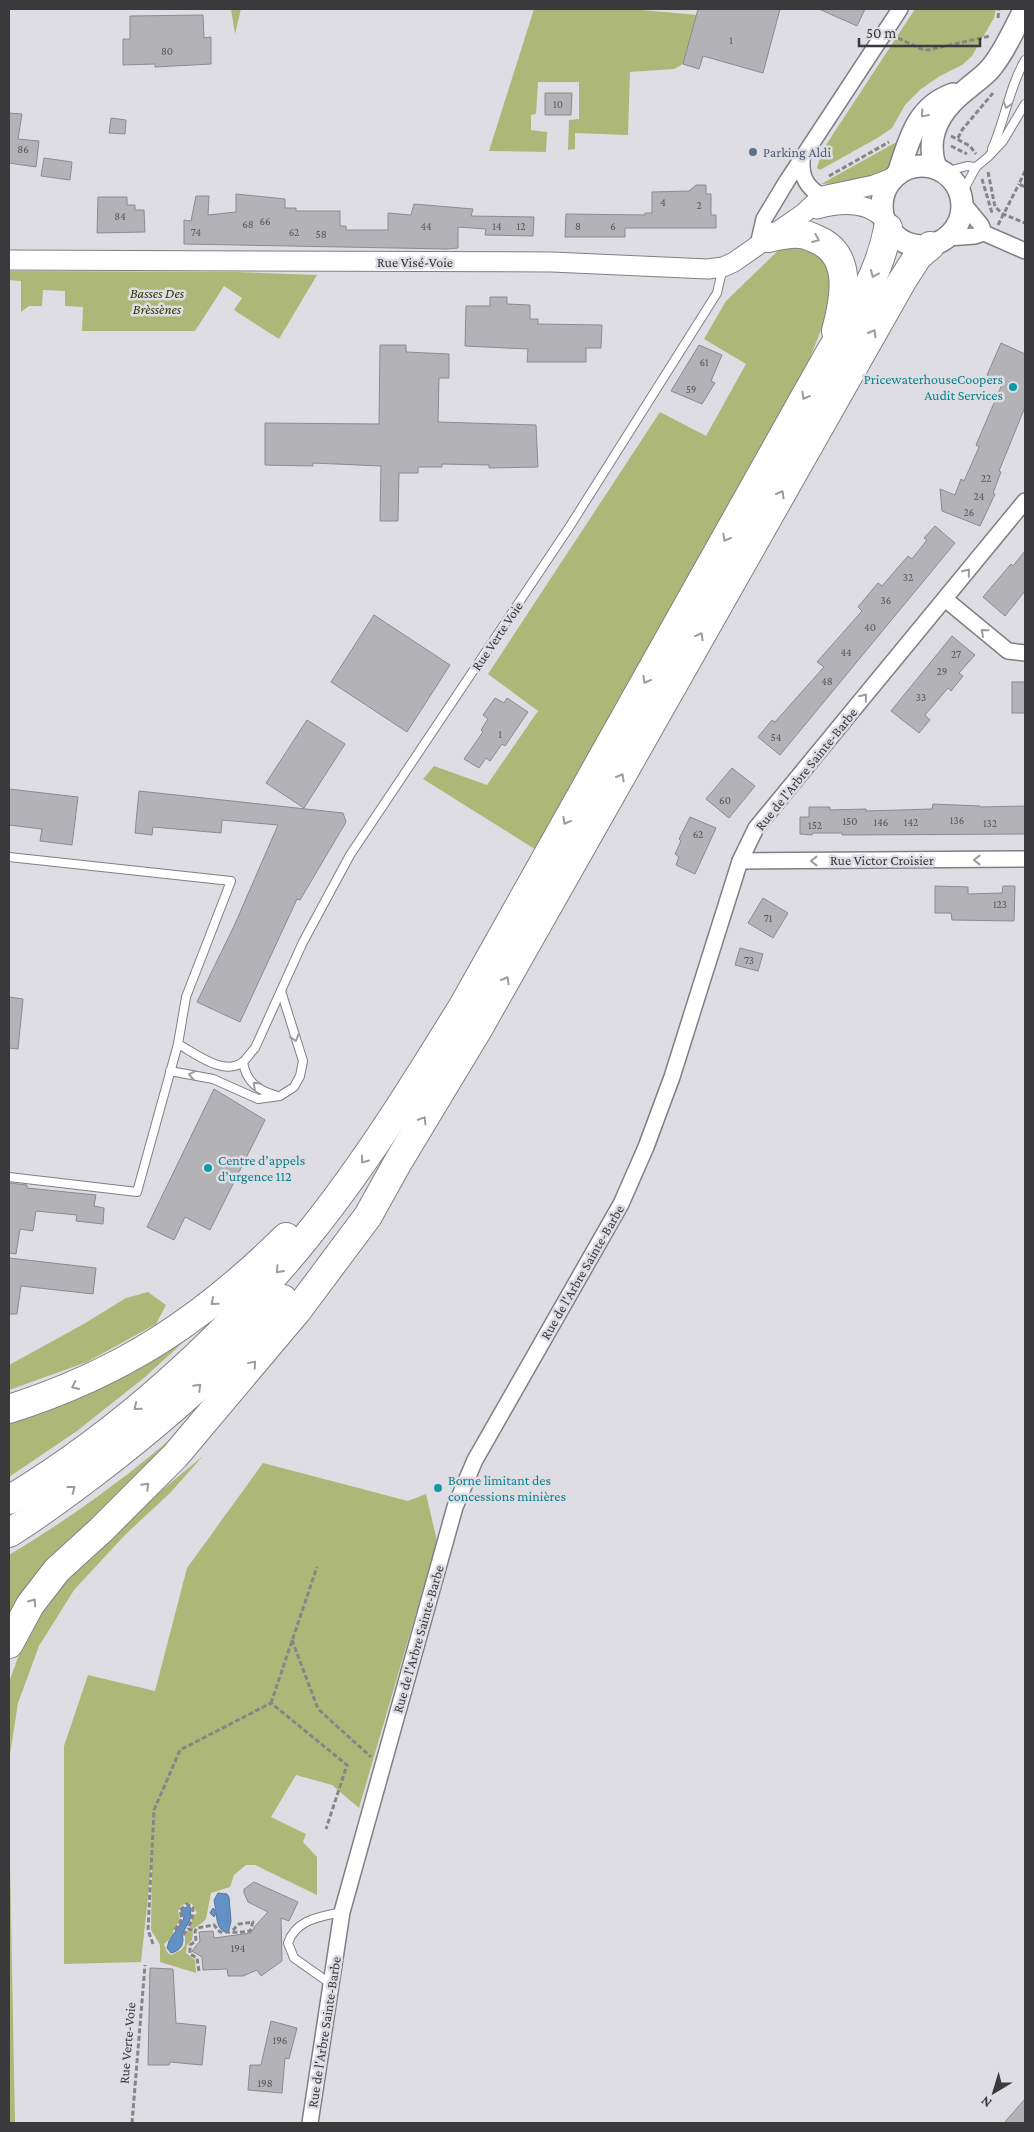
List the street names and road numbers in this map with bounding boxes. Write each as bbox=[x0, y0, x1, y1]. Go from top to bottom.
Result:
street label: Rue Visé-Voie bbox=[377, 254, 453, 270]
street label: Rue Verte Voie bbox=[468, 598, 526, 674]
street label: Rue de l'Arbre Sainte-Barbe bbox=[752, 705, 860, 833]
street label: Rue Victor Croisier bbox=[830, 852, 934, 868]
street label: Rue de l'Arbre Sainte-Barbe bbox=[537, 1202, 627, 1342]
street label: Rue de l'Arbre Sainte-Barbe bbox=[389, 1563, 447, 1715]
street label: Rue de l'Arbre Sainte-Barbe bbox=[304, 1955, 344, 2109]
street label: Rue Verte-Voie bbox=[115, 2001, 139, 2085]

